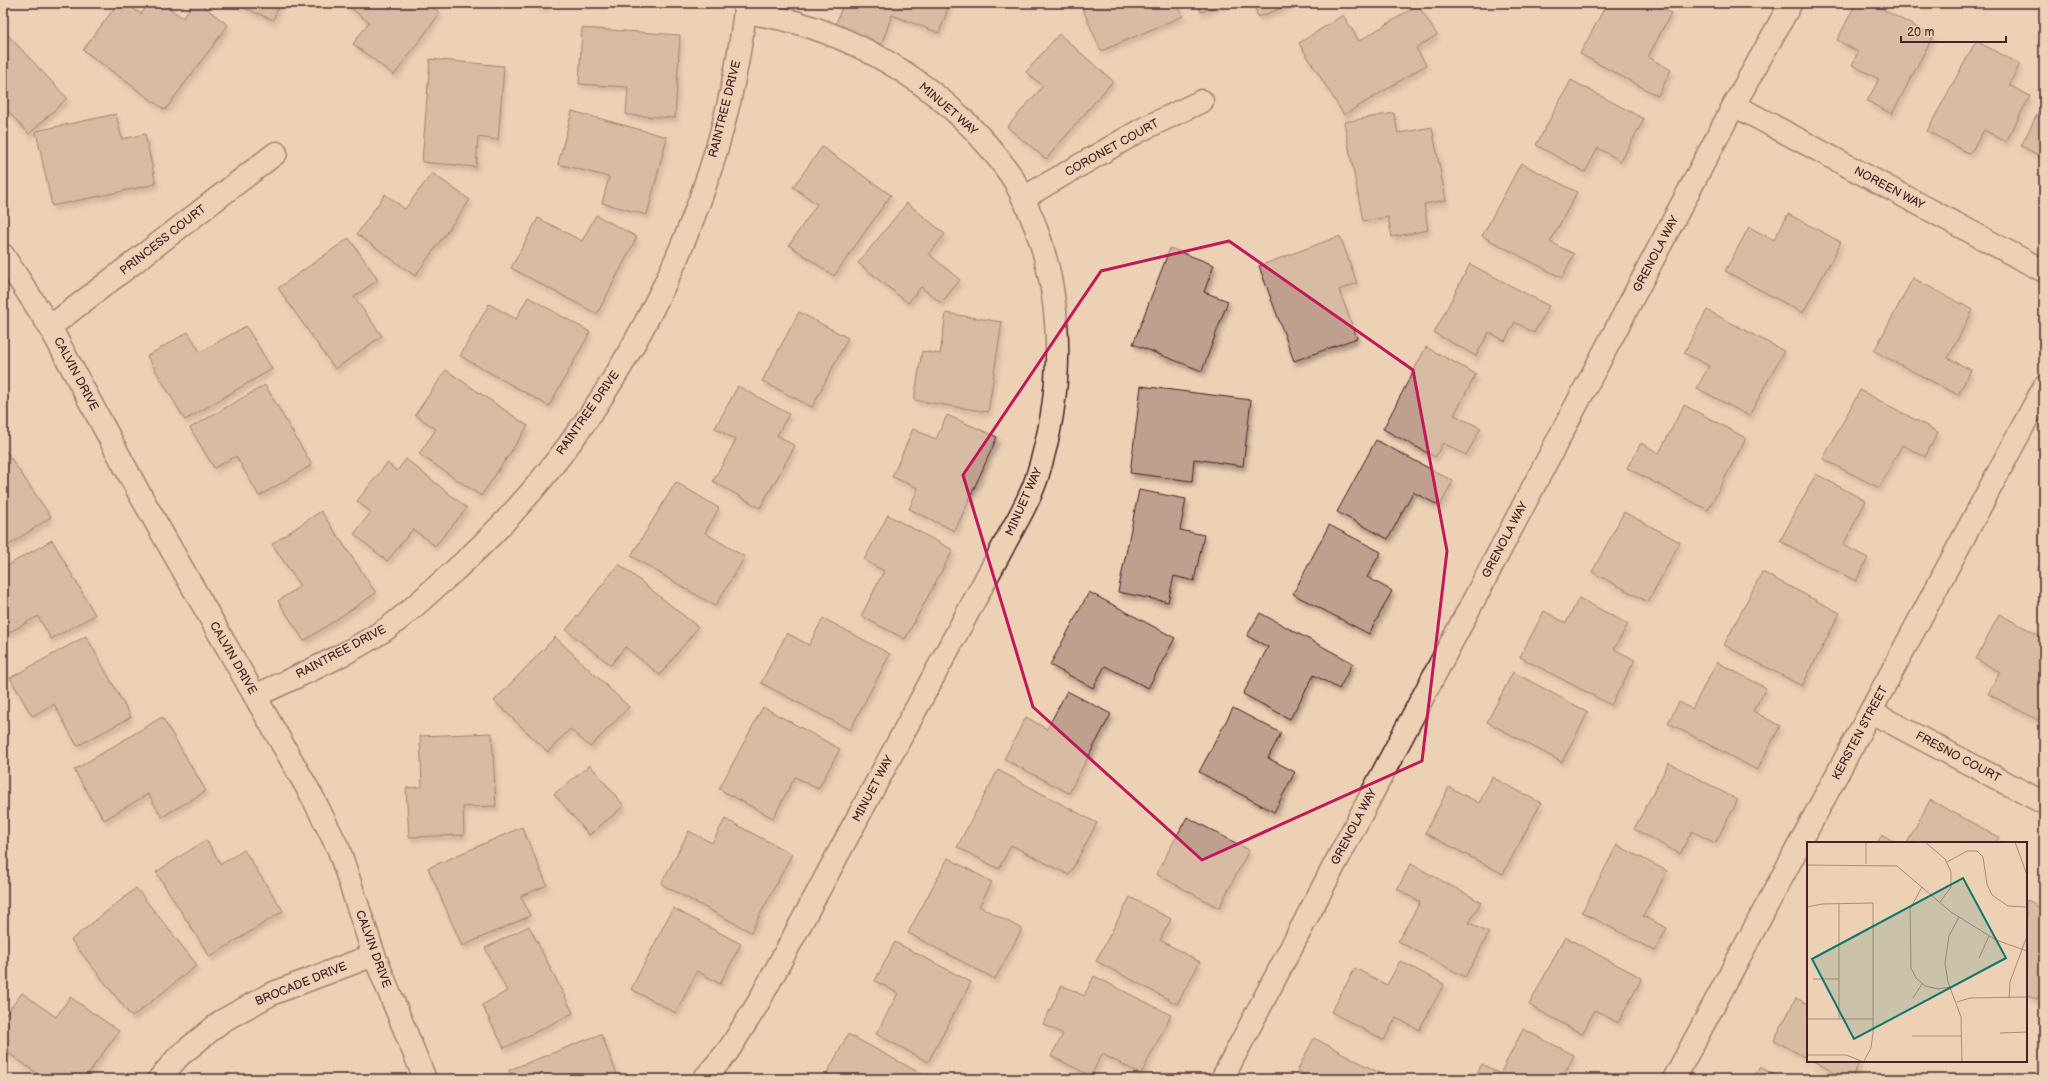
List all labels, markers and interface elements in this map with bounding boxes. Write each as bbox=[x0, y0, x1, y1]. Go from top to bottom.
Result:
scale bar bbox=[1901, 18, 2006, 44]
text: 20 m bbox=[1907, 25, 1934, 40]
street label: RAINTREE DRIVE bbox=[706, 59, 744, 159]
street label: MINUET WAY bbox=[916, 79, 981, 139]
street label: CORONET COURT bbox=[1062, 116, 1162, 180]
street label: NOREEN WAY bbox=[1851, 163, 1928, 213]
street label: PRINCESS COURT bbox=[117, 201, 210, 278]
street label: GRENOLA WAY bbox=[1630, 213, 1683, 295]
street label: CALVIN DRIVE bbox=[50, 335, 102, 414]
street label: RAINTREE DRIVE bbox=[553, 368, 623, 458]
street label: MINUET WAY bbox=[1002, 465, 1046, 538]
street label: GRENOLA WAY bbox=[1479, 499, 1532, 581]
street label: CALVIN DRIVE bbox=[206, 619, 260, 697]
street label: RAINTREE DRIVE bbox=[293, 622, 389, 682]
street label: KERSTEN STREET bbox=[1829, 683, 1891, 783]
street label: FRESNO COURT bbox=[1913, 728, 2004, 786]
street label: MINUET WAY bbox=[849, 752, 897, 825]
street label: GRENOLA WAY bbox=[1328, 786, 1381, 868]
inset map bbox=[1807, 842, 2027, 1062]
street label: CALVIN DRIVE bbox=[352, 908, 394, 990]
street label: BROCADE DRIVE bbox=[253, 959, 349, 1009]

